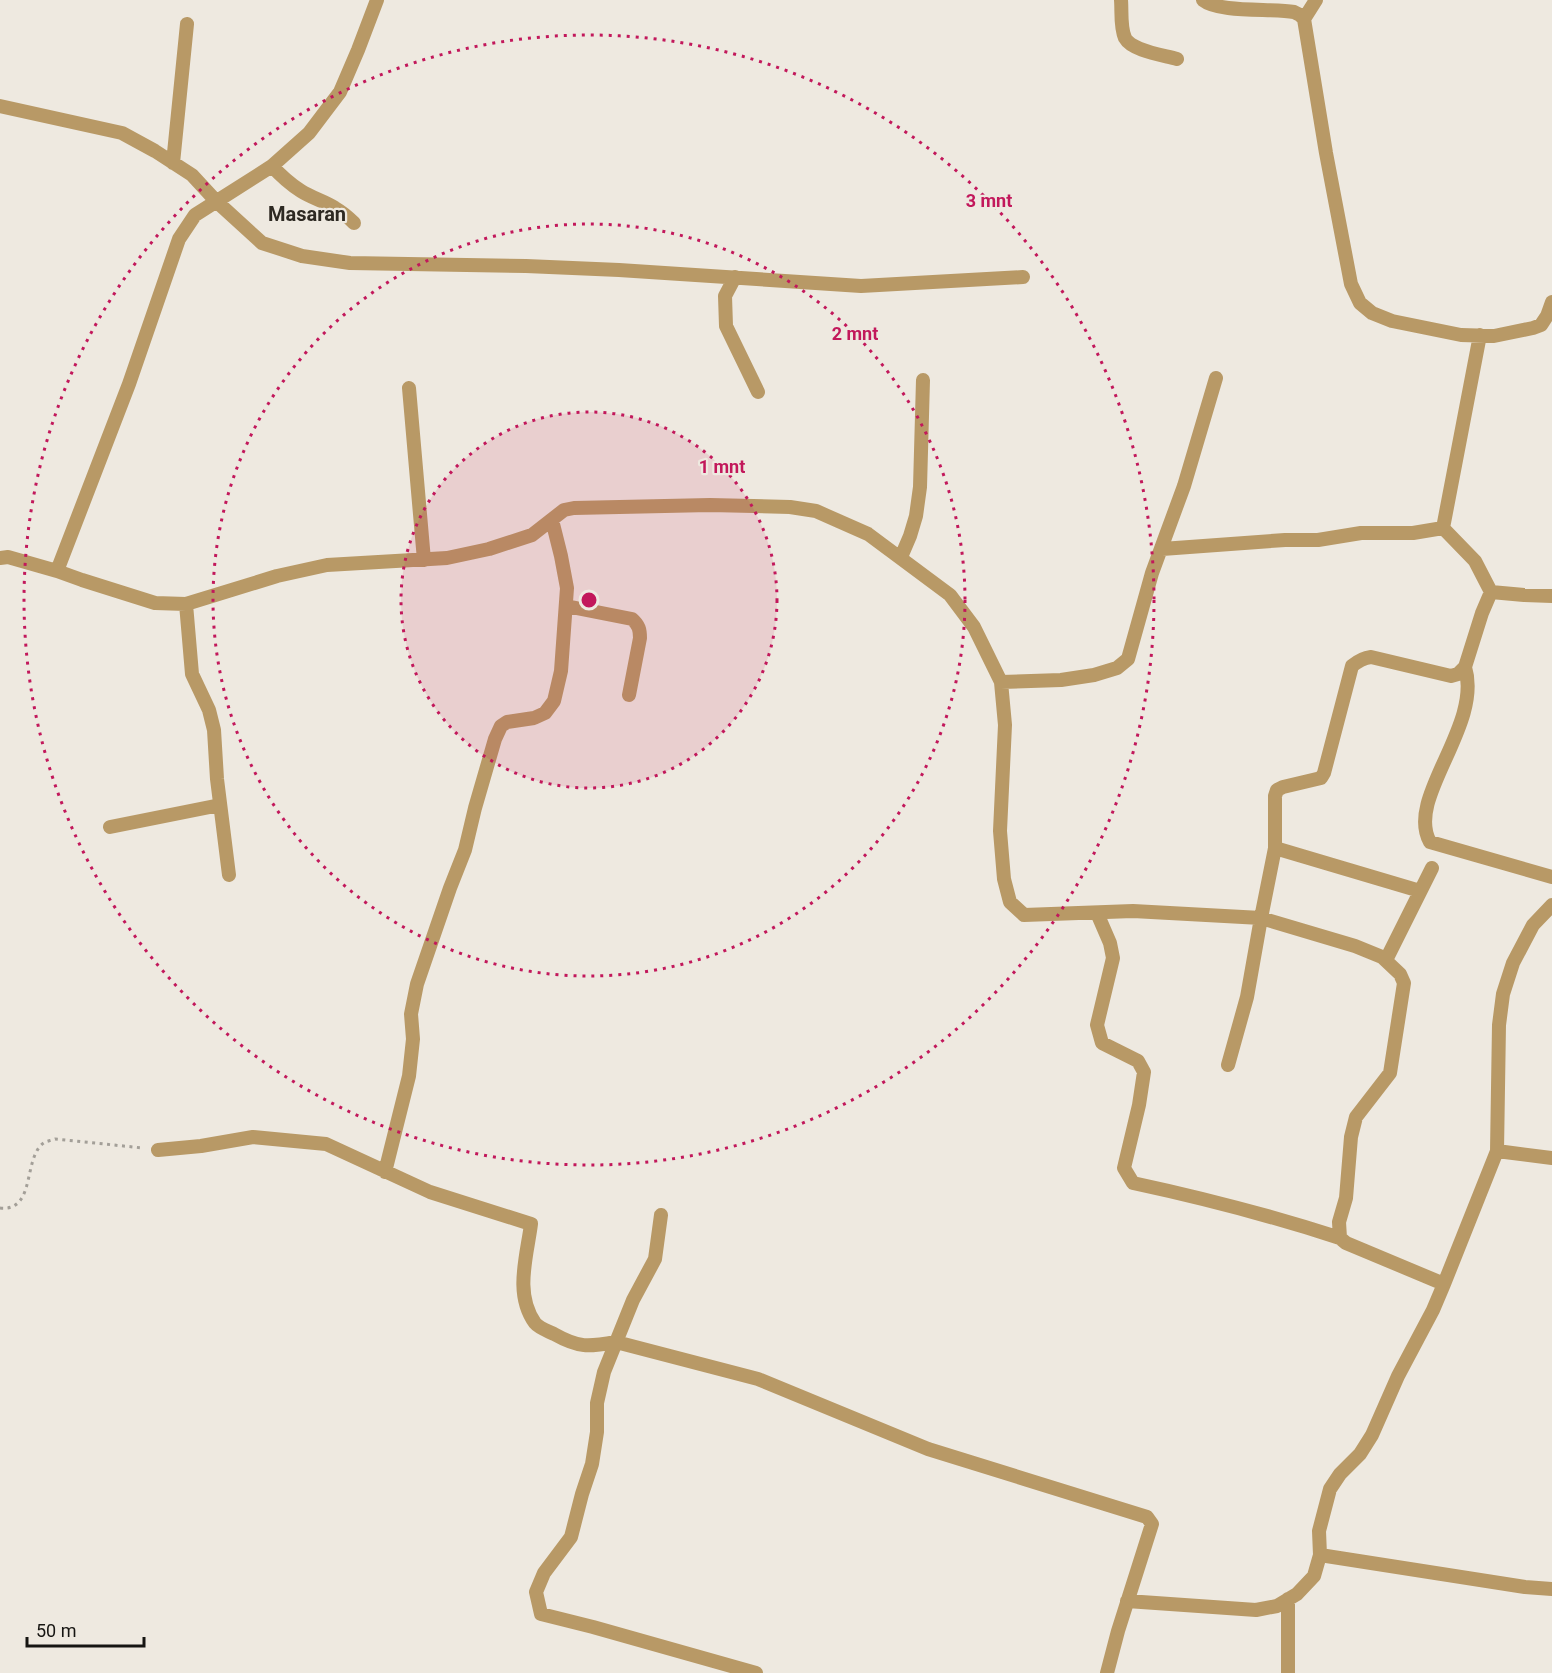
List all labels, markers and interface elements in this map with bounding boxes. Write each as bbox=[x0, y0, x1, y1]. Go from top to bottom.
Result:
text: 3 mnt bbox=[966, 190, 1012, 211]
district label: Masaran bbox=[268, 202, 346, 226]
text: 2 mnt bbox=[832, 323, 878, 344]
text: 1 mnt bbox=[699, 456, 745, 477]
centre of rings bbox=[579, 590, 599, 610]
scale bar bbox=[27, 1610, 144, 1648]
text: 50 m bbox=[36, 1620, 76, 1641]

